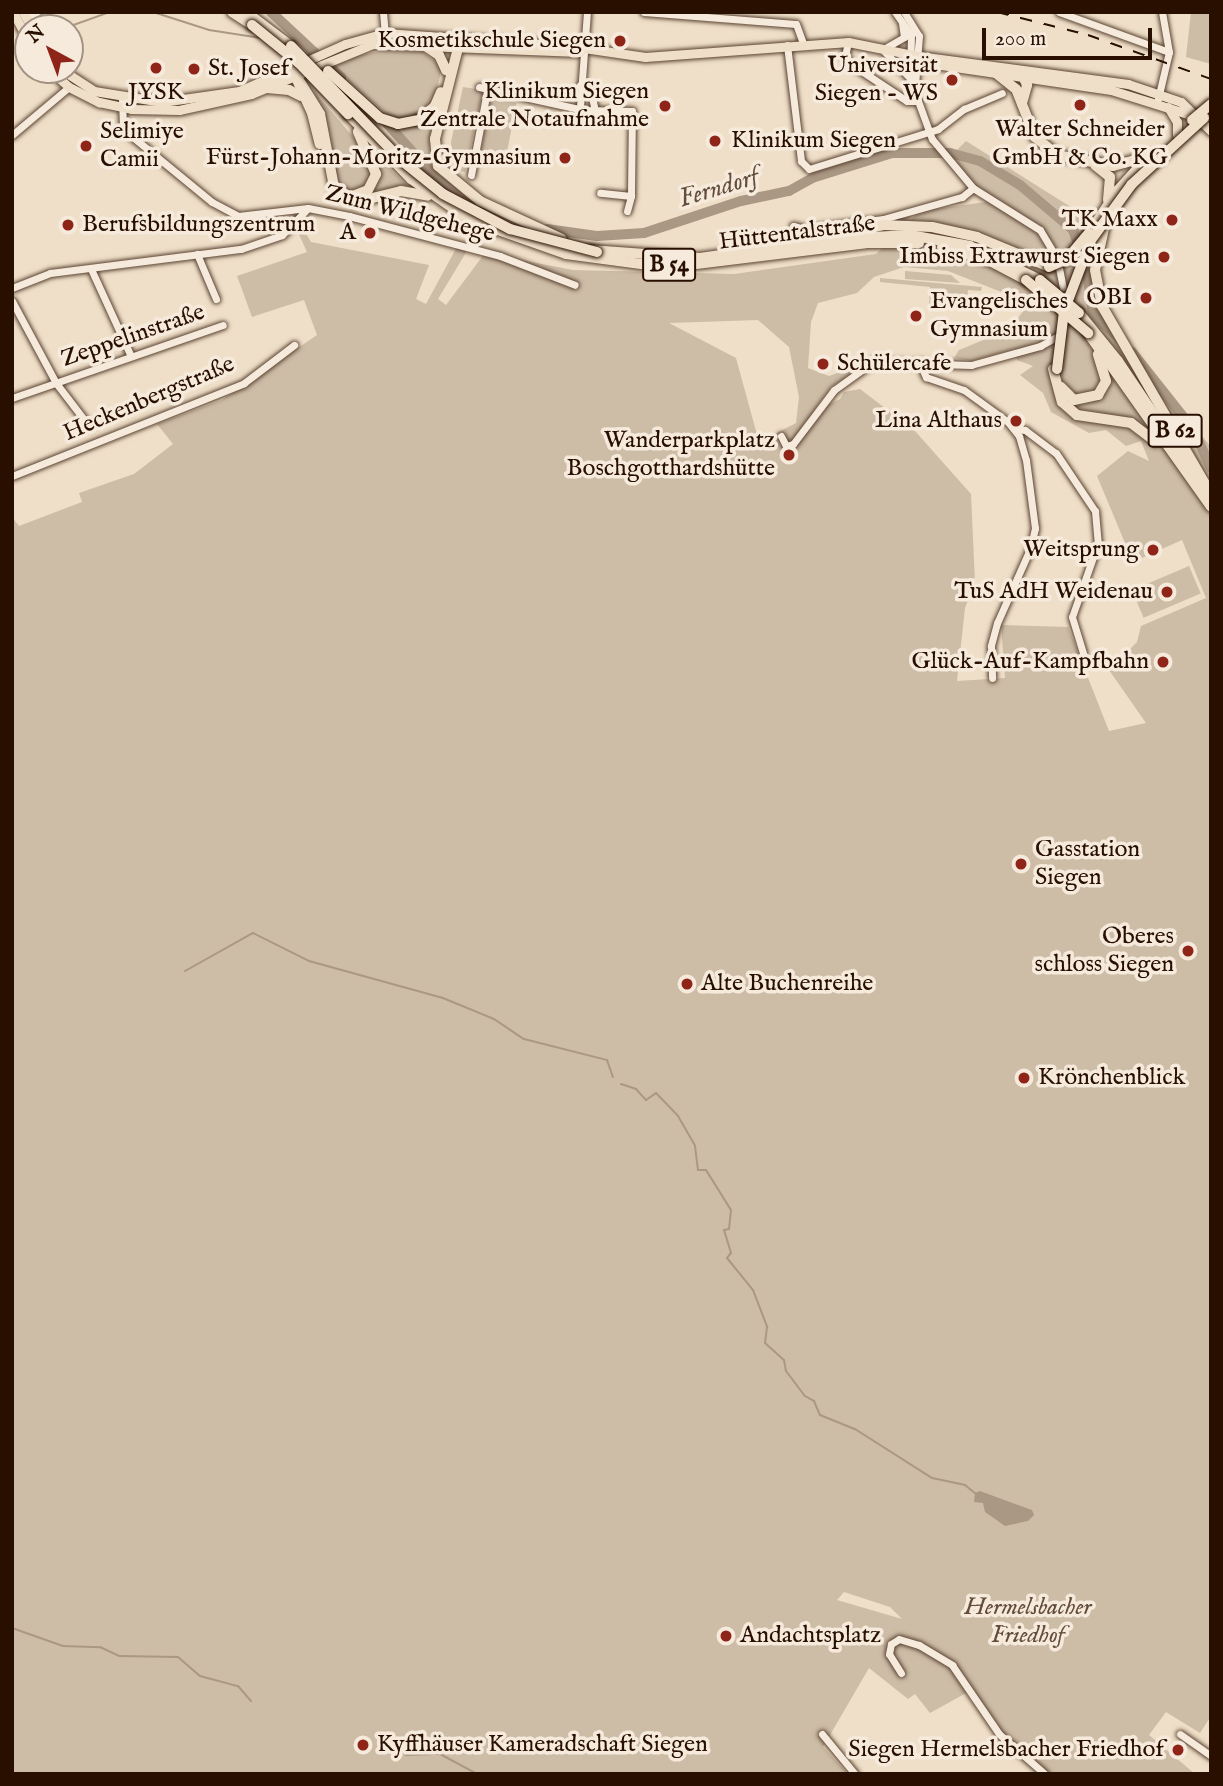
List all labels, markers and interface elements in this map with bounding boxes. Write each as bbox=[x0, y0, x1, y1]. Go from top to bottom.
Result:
north arrow bbox=[14, 14, 84, 84]
scale bar bbox=[985, 14, 1155, 58]
text: N bbox=[22, 20, 51, 49]
text: 200 m bbox=[995, 26, 1046, 53]
place label: Kosmetikschule Siegen bbox=[377, 27, 606, 55]
marker: Kosmetikschule Siegen bbox=[612, 33, 628, 49]
place label: Universität Siegen - WS bbox=[815, 52, 938, 108]
place label: St. Josef bbox=[208, 55, 289, 83]
marker: JYSK bbox=[148, 60, 164, 76]
marker: St. Josef bbox=[186, 61, 202, 77]
marker: Universität Siegen - WS bbox=[944, 72, 960, 88]
place label: Klinikum Siegen Zentrale Notaufnahme bbox=[420, 78, 649, 134]
place label: JYSK bbox=[128, 79, 184, 107]
marker: Klinikum Siegen Zentrale Notaufnahme bbox=[655, 96, 675, 116]
marker: Walter Schneider GmbH & Co. KG bbox=[1072, 97, 1088, 113]
place label: Walter Schneider GmbH & Co. KG bbox=[992, 116, 1168, 172]
place label: Selimiye Camii bbox=[100, 118, 184, 174]
place label: Klinikum Siegen bbox=[731, 127, 896, 155]
marker: Klinikum Siegen bbox=[705, 131, 725, 151]
marker: Selimiye Camii bbox=[78, 138, 94, 154]
place label: Fürst-Johann-Moritz-Gymnasium bbox=[206, 144, 551, 172]
marker: Fürst-Johann-Moritz-Gymnasium bbox=[557, 150, 573, 166]
water label: Ferndorf bbox=[675, 161, 763, 215]
street label: Zum Wildgehege bbox=[322, 179, 498, 249]
place label: TK Maxx bbox=[1062, 206, 1158, 234]
street label: Hüttentalstraße bbox=[717, 209, 877, 257]
place label: Berufsbildungszentrum bbox=[82, 211, 315, 239]
marker: TK Maxx bbox=[1164, 212, 1180, 228]
marker: Berufsbildungszentrum bbox=[60, 217, 76, 233]
place label: A bbox=[340, 219, 356, 247]
marker: A bbox=[362, 225, 378, 241]
place label: Imbiss Extrawurst Siegen bbox=[899, 243, 1150, 271]
road number: B 54 bbox=[641, 246, 697, 284]
marker: Imbiss Extrawurst Siegen bbox=[1156, 249, 1172, 265]
place label: OBI bbox=[1086, 284, 1132, 312]
place label: Evangelisches Gymnasium bbox=[930, 288, 1068, 344]
marker: OBI bbox=[1138, 290, 1154, 306]
street label: Zeppelinstraße bbox=[57, 298, 209, 374]
marker: Evangelisches Gymnasium bbox=[908, 308, 924, 324]
street label: Heckenbergstraße bbox=[59, 350, 239, 448]
place label: Schülercafe bbox=[837, 350, 951, 378]
marker: Schülercafe bbox=[815, 356, 831, 372]
place label: Lina Althaus bbox=[875, 407, 1002, 435]
road number: B 62 bbox=[1147, 412, 1203, 450]
marker: Lina Althaus bbox=[1008, 413, 1024, 429]
place label: Wanderparkplatz Boschgotthardshütte bbox=[567, 427, 775, 483]
marker: Wanderparkplatz Boschgotthardshütte bbox=[781, 447, 797, 463]
place label: Weitsprung bbox=[1023, 536, 1139, 564]
marker: Weitsprung bbox=[1145, 542, 1161, 558]
place label: TuS AdH Weidenau bbox=[954, 578, 1153, 606]
marker: TuS AdH Weidenau bbox=[1159, 584, 1175, 600]
place label: Glück-Auf-Kampfbahn bbox=[912, 648, 1149, 676]
marker: Glück-Auf-Kampfbahn bbox=[1155, 654, 1171, 670]
place label: Gasstation Siegen bbox=[1035, 836, 1140, 892]
marker: Gasstation Siegen bbox=[1013, 856, 1029, 872]
place label: Oberes schloss Siegen bbox=[1035, 923, 1174, 979]
marker: Oberes schloss Siegen bbox=[1180, 943, 1196, 959]
place label: Alte Buchenreihe bbox=[701, 970, 873, 998]
marker: Alte Buchenreihe bbox=[679, 976, 695, 992]
place label: Krönchenblick bbox=[1038, 1064, 1185, 1092]
marker: Krönchenblick bbox=[1016, 1070, 1032, 1086]
park label: Hermelsbacher Friedhof bbox=[964, 1594, 1092, 1650]
place label: Andachtsplatz bbox=[740, 1622, 881, 1650]
marker: Andachtsplatz bbox=[718, 1628, 734, 1644]
place label: Kyffhäuser Kameradschaft Siegen bbox=[377, 1731, 708, 1759]
place label: Siegen Hermelsbacher Friedhof bbox=[848, 1736, 1164, 1764]
marker: Kyffhäuser Kameradschaft Siegen bbox=[355, 1737, 371, 1753]
marker: Siegen Hermelsbacher Friedhof bbox=[1170, 1742, 1186, 1758]

